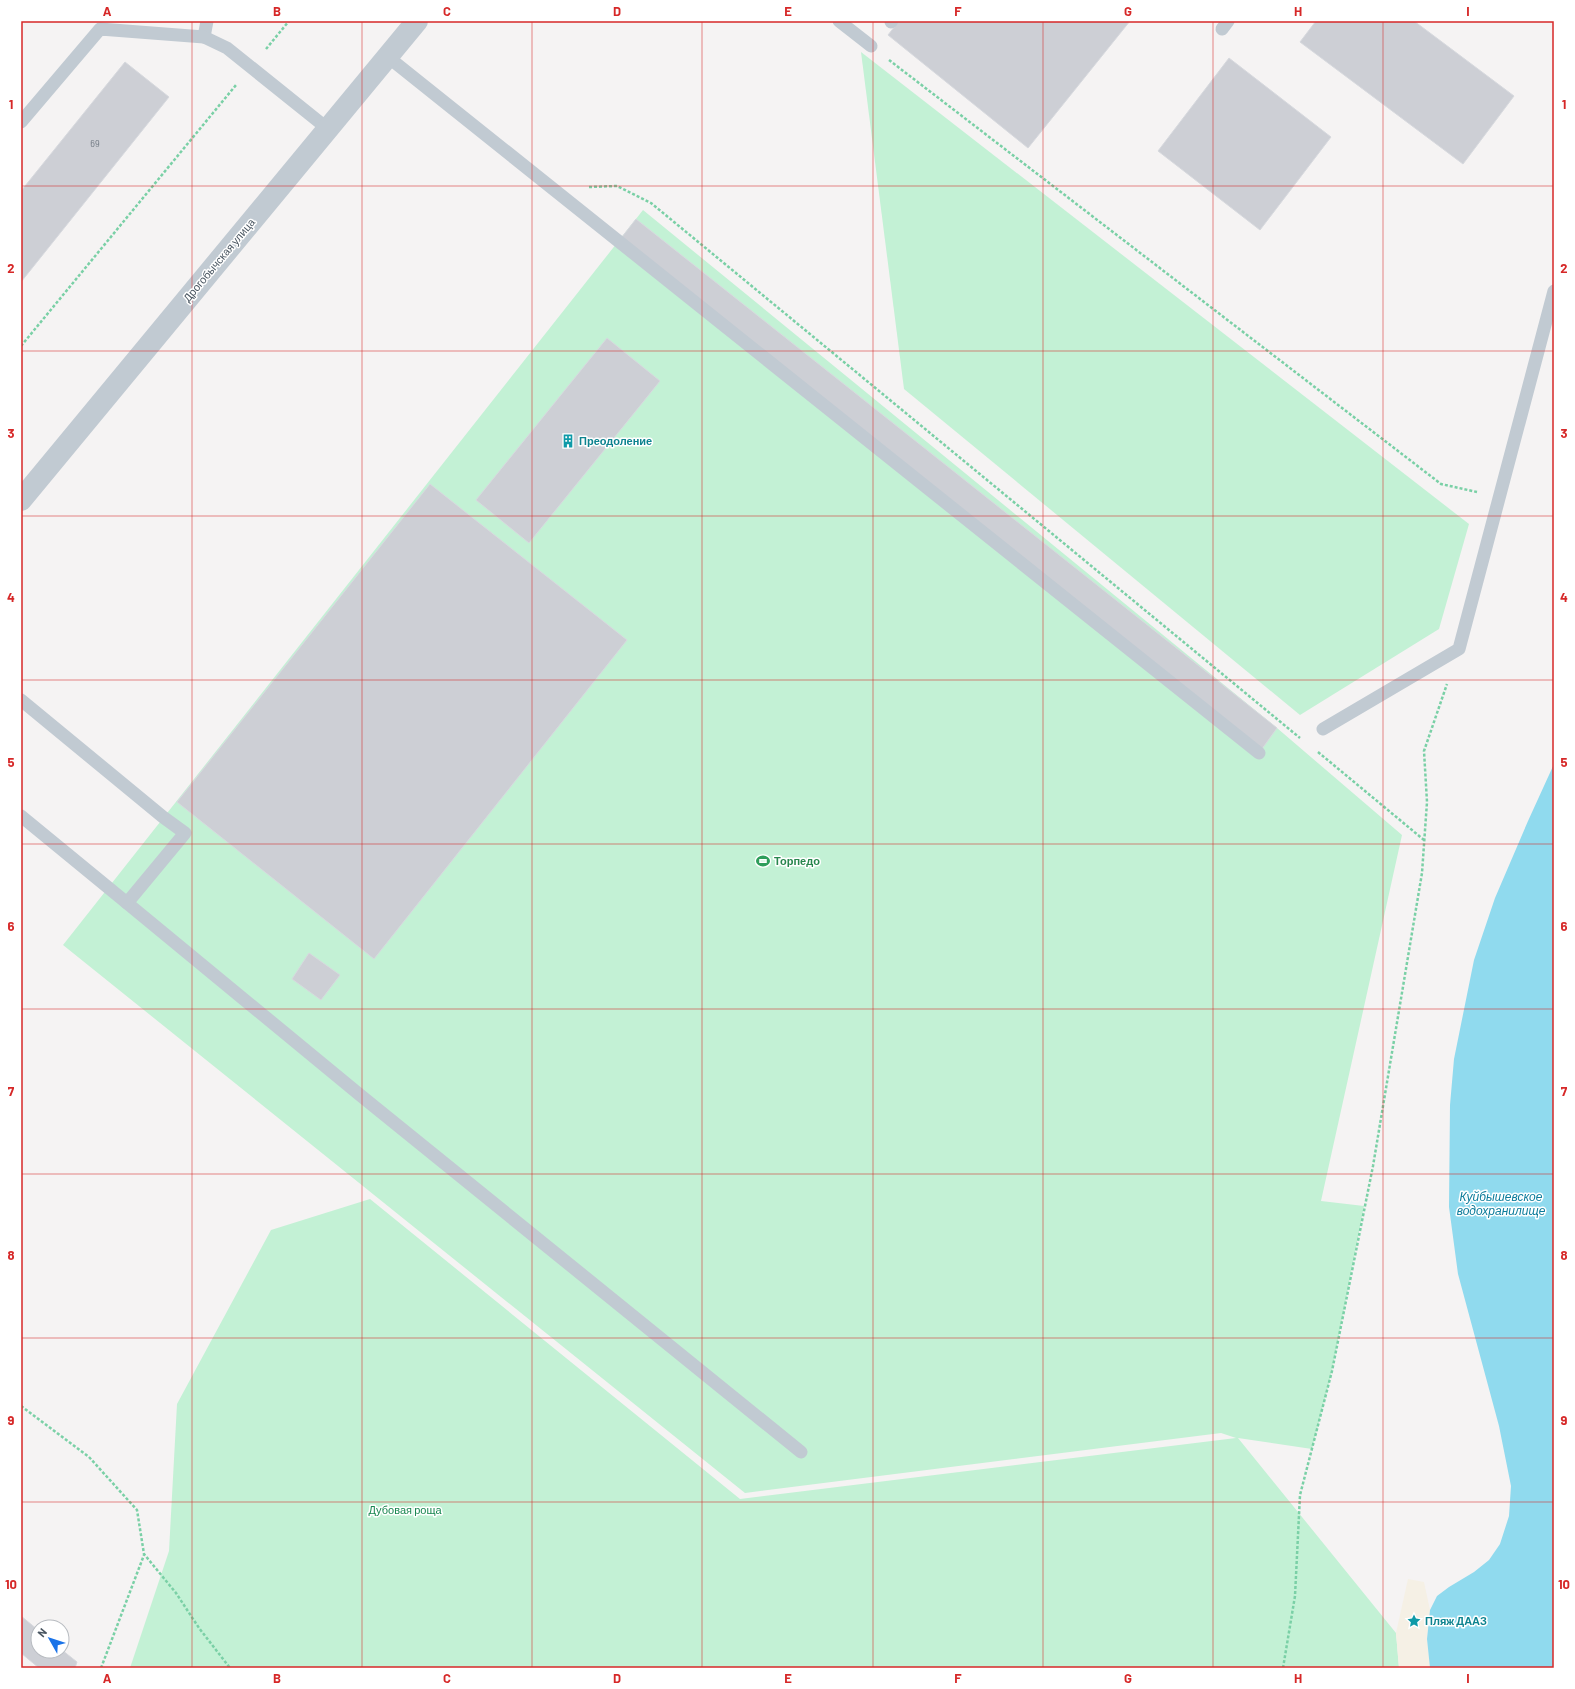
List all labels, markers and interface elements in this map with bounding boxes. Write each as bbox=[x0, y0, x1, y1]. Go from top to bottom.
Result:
text: A bbox=[103, 3, 112, 19]
text: B bbox=[273, 3, 281, 19]
text: C bbox=[443, 3, 451, 19]
text: D bbox=[613, 3, 621, 19]
text: E bbox=[784, 3, 792, 19]
text: F bbox=[954, 3, 962, 19]
text: G bbox=[1124, 3, 1132, 19]
text: H bbox=[1294, 3, 1302, 19]
text: I bbox=[1466, 3, 1470, 19]
text: 1 bbox=[9, 96, 13, 112]
text: 1 bbox=[1562, 96, 1566, 112]
house number: 69 bbox=[90, 138, 100, 149]
street label: Дрогобычская улица bbox=[180, 215, 258, 304]
text: 2 bbox=[7, 260, 15, 276]
text: 2 bbox=[1560, 260, 1568, 276]
text: 3 bbox=[7, 425, 15, 441]
text: 3 bbox=[1560, 425, 1568, 441]
building icon: Преодоление bbox=[560, 433, 576, 449]
place label: Преодоление bbox=[579, 434, 652, 447]
text: 4 bbox=[7, 589, 15, 605]
text: 4 bbox=[1560, 589, 1568, 605]
text: 5 bbox=[7, 754, 15, 770]
text: 5 bbox=[1560, 754, 1568, 770]
sports icon: Торпедо bbox=[755, 853, 771, 869]
place label: Торпедо bbox=[774, 854, 820, 867]
text: 6 bbox=[8, 918, 15, 934]
text: 6 bbox=[1561, 918, 1568, 934]
text: 7 bbox=[8, 1083, 15, 1099]
text: 7 bbox=[1561, 1083, 1568, 1099]
water label: Куйбышевское водохранилище bbox=[1457, 1189, 1546, 1218]
text: 8 bbox=[7, 1247, 15, 1263]
text: 8 bbox=[1560, 1247, 1568, 1263]
text: 9 bbox=[8, 1412, 15, 1428]
text: 9 bbox=[1561, 1412, 1568, 1428]
park label: Дубовая роща bbox=[368, 1503, 442, 1516]
text: 10 bbox=[5, 1576, 17, 1592]
text: 10 bbox=[1558, 1576, 1570, 1592]
place icon: Пляж ДААЗ bbox=[1406, 1613, 1422, 1629]
place label: Пляж ДААЗ bbox=[1425, 1614, 1487, 1627]
north arrow bbox=[30, 1619, 70, 1659]
text: N bbox=[34, 1625, 49, 1639]
text: A bbox=[103, 1670, 112, 1686]
text: B bbox=[273, 1670, 281, 1686]
text: C bbox=[443, 1670, 451, 1686]
text: D bbox=[613, 1670, 621, 1686]
text: E bbox=[784, 1670, 792, 1686]
text: F bbox=[954, 1670, 962, 1686]
text: G bbox=[1124, 1670, 1132, 1686]
text: H bbox=[1294, 1670, 1302, 1686]
text: I bbox=[1466, 1670, 1470, 1686]

